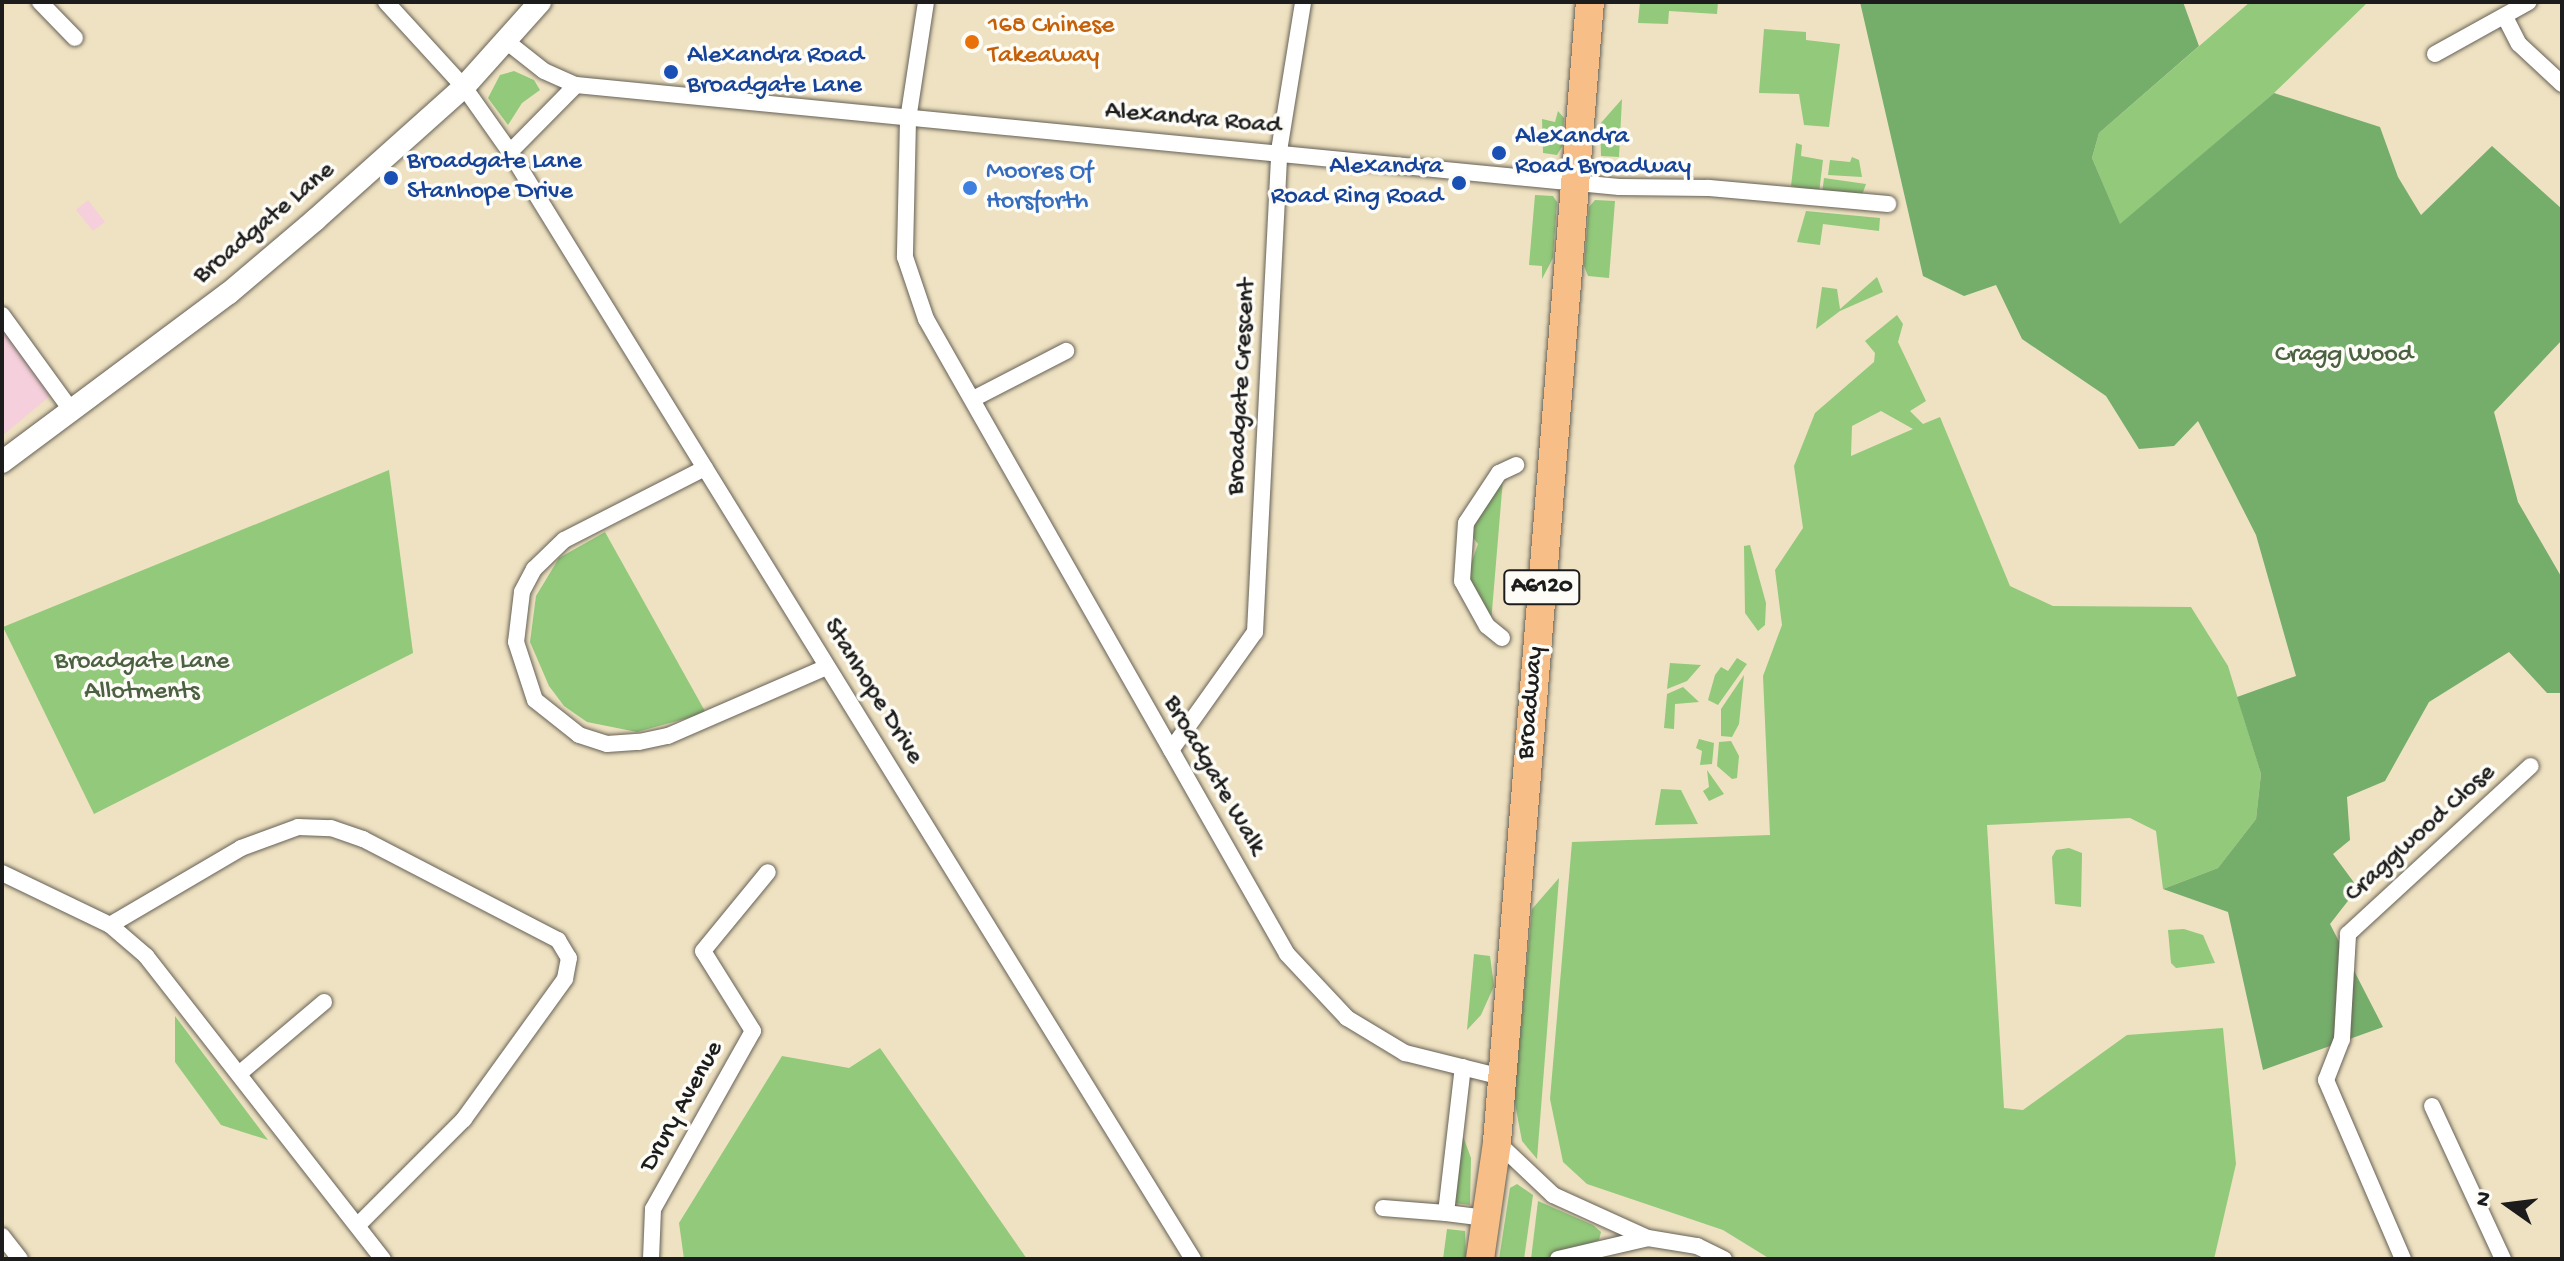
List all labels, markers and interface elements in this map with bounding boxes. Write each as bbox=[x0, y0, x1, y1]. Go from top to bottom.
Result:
place label: 168 Chinese Takeaway bbox=[988, 11, 1115, 72]
marker: 168 Chinese Takeaway bbox=[963, 33, 981, 51]
place label: Alexandra Road Broadgate Lane bbox=[687, 41, 864, 102]
marker: Alexandra Road Broadgate Lane bbox=[662, 63, 680, 81]
street label: Alexandra Road bbox=[1104, 97, 1282, 143]
place label: Alexandra Road Broadway bbox=[1515, 122, 1691, 184]
marker: Alexandra Road Broadway bbox=[1490, 144, 1508, 162]
place label: Broadgate Lane Stanhope Drive bbox=[407, 147, 582, 208]
place label: Alexandra Road Ring Road bbox=[1271, 152, 1443, 214]
street label: Broadgate Lane bbox=[188, 156, 342, 292]
place label: Moores Of Horsforth bbox=[986, 157, 1093, 218]
marker: Broadgate Lane Stanhope Drive bbox=[382, 169, 400, 187]
marker: Alexandra Road Ring Road bbox=[1450, 174, 1468, 192]
marker: Moores Of Horsforth bbox=[961, 179, 979, 197]
street label: Broadgate Crescent bbox=[1222, 278, 1264, 496]
park label: Cragg Wood bbox=[2275, 340, 2413, 372]
road number: A6120 bbox=[1502, 567, 1582, 607]
street label: Stanhope Drive bbox=[815, 613, 929, 771]
street label: Broadway bbox=[1512, 645, 1552, 761]
park label: Broadgate Lane Allotments bbox=[55, 647, 229, 708]
street label: Broadgate Walk bbox=[1155, 691, 1271, 861]
street label: Craggwood Close bbox=[2339, 758, 2503, 910]
street label: Drury Avenue bbox=[634, 1036, 732, 1178]
north arrow bbox=[2468, 1165, 2548, 1245]
text: N bbox=[2470, 1189, 2499, 1209]

